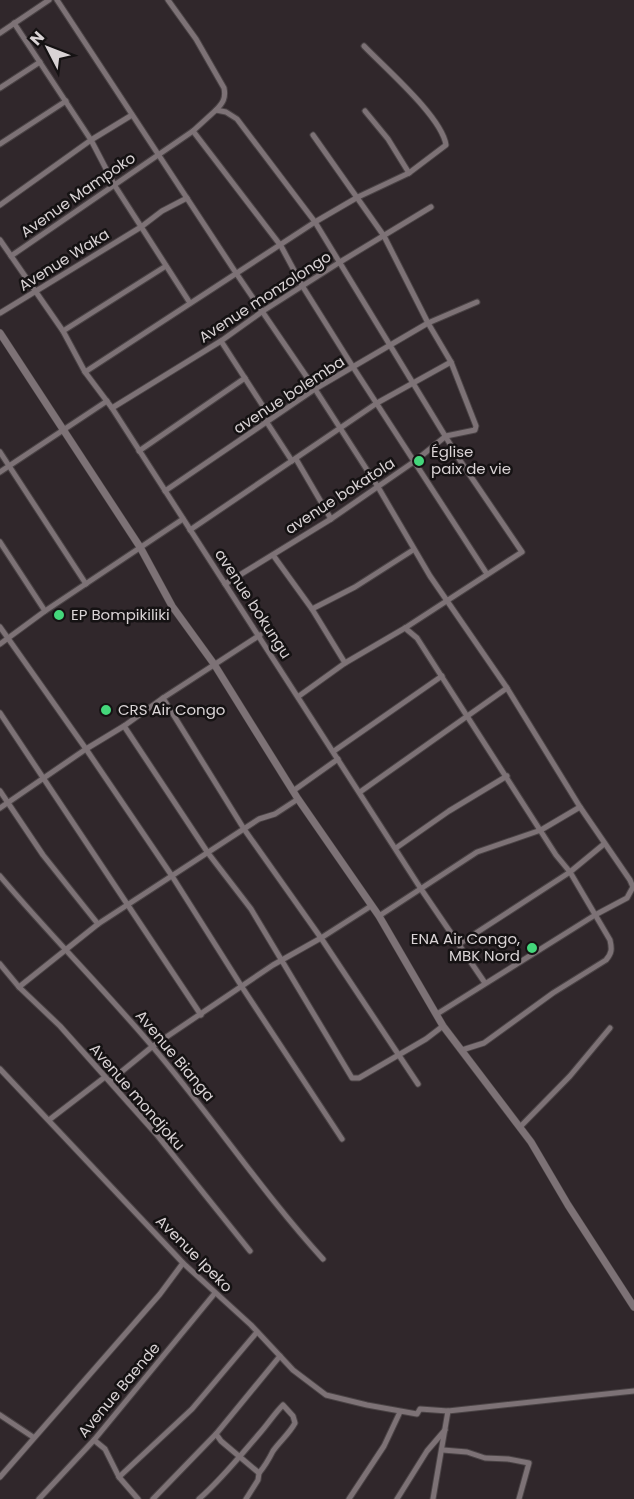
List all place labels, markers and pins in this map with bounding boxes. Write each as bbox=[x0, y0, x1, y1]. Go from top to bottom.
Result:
place label: Église paix de vie bbox=[431, 441, 511, 479]
marker: Église paix de vie bbox=[412, 454, 426, 468]
place label: EP Bompikiliki bbox=[71, 604, 170, 625]
marker: EP Bompikiliki bbox=[52, 608, 66, 622]
place label: CRS Air Congo bbox=[118, 699, 225, 720]
marker: CRS Air Congo bbox=[99, 703, 113, 717]
place label: ENA Air Congo, MBK Nord bbox=[411, 928, 520, 966]
marker: ENA Air Congo, MBK Nord bbox=[525, 941, 539, 955]

